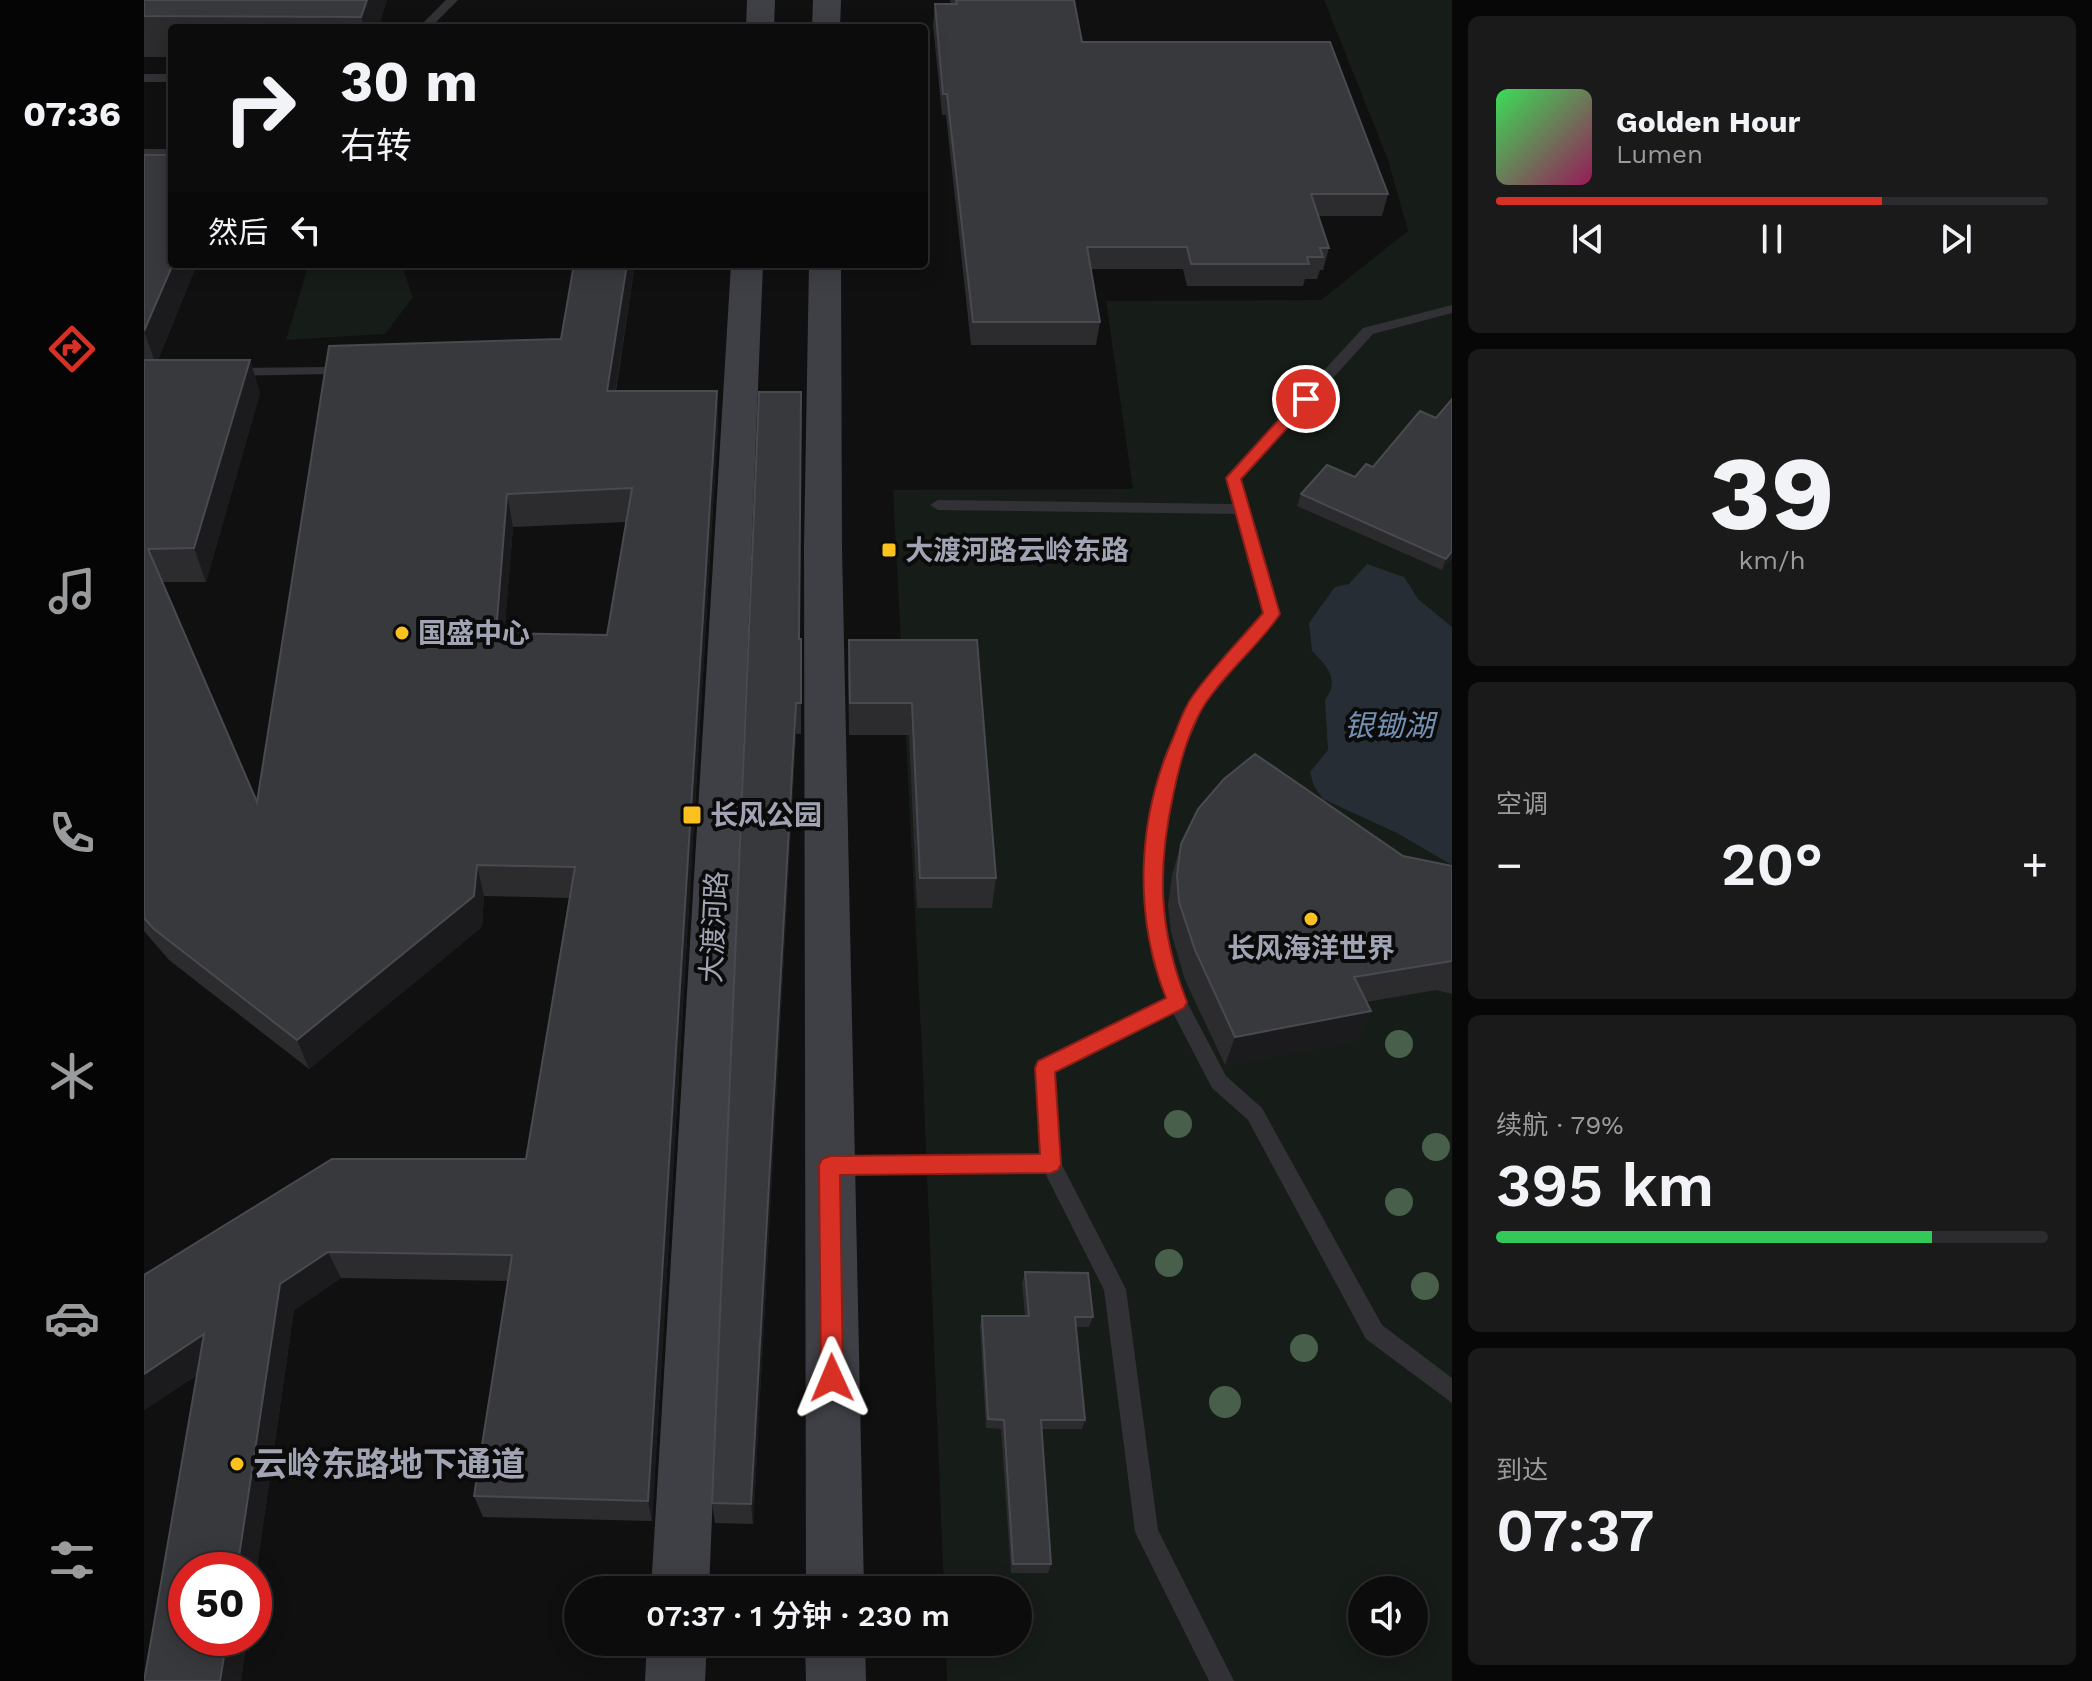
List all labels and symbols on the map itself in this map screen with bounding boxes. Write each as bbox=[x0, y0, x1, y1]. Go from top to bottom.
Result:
pin bbox=[1272, 365, 1340, 433]
place label: 大渡河路云岭东路 bbox=[905, 534, 1129, 567]
marker: 大渡河路云岭东路 bbox=[880, 541, 898, 559]
place label: 国盛中心 bbox=[418, 617, 530, 650]
marker: 国盛中心 bbox=[393, 624, 411, 642]
water label: 银锄湖 bbox=[1344, 708, 1438, 743]
place label: 长风公园 bbox=[710, 799, 822, 832]
marker: 长风公园 bbox=[681, 804, 703, 826]
street label: 大渡河路 bbox=[695, 870, 733, 984]
marker: 长风海洋世界 bbox=[1302, 910, 1320, 928]
place label: 长风海洋世界 bbox=[1227, 932, 1395, 965]
position arrow bbox=[790, 1336, 874, 1420]
place label: 云岭东路地下通道 bbox=[253, 1444, 525, 1484]
marker: 云岭东路地下通道 bbox=[228, 1455, 246, 1473]
speed limit sign: 50 bbox=[168, 1552, 272, 1656]

